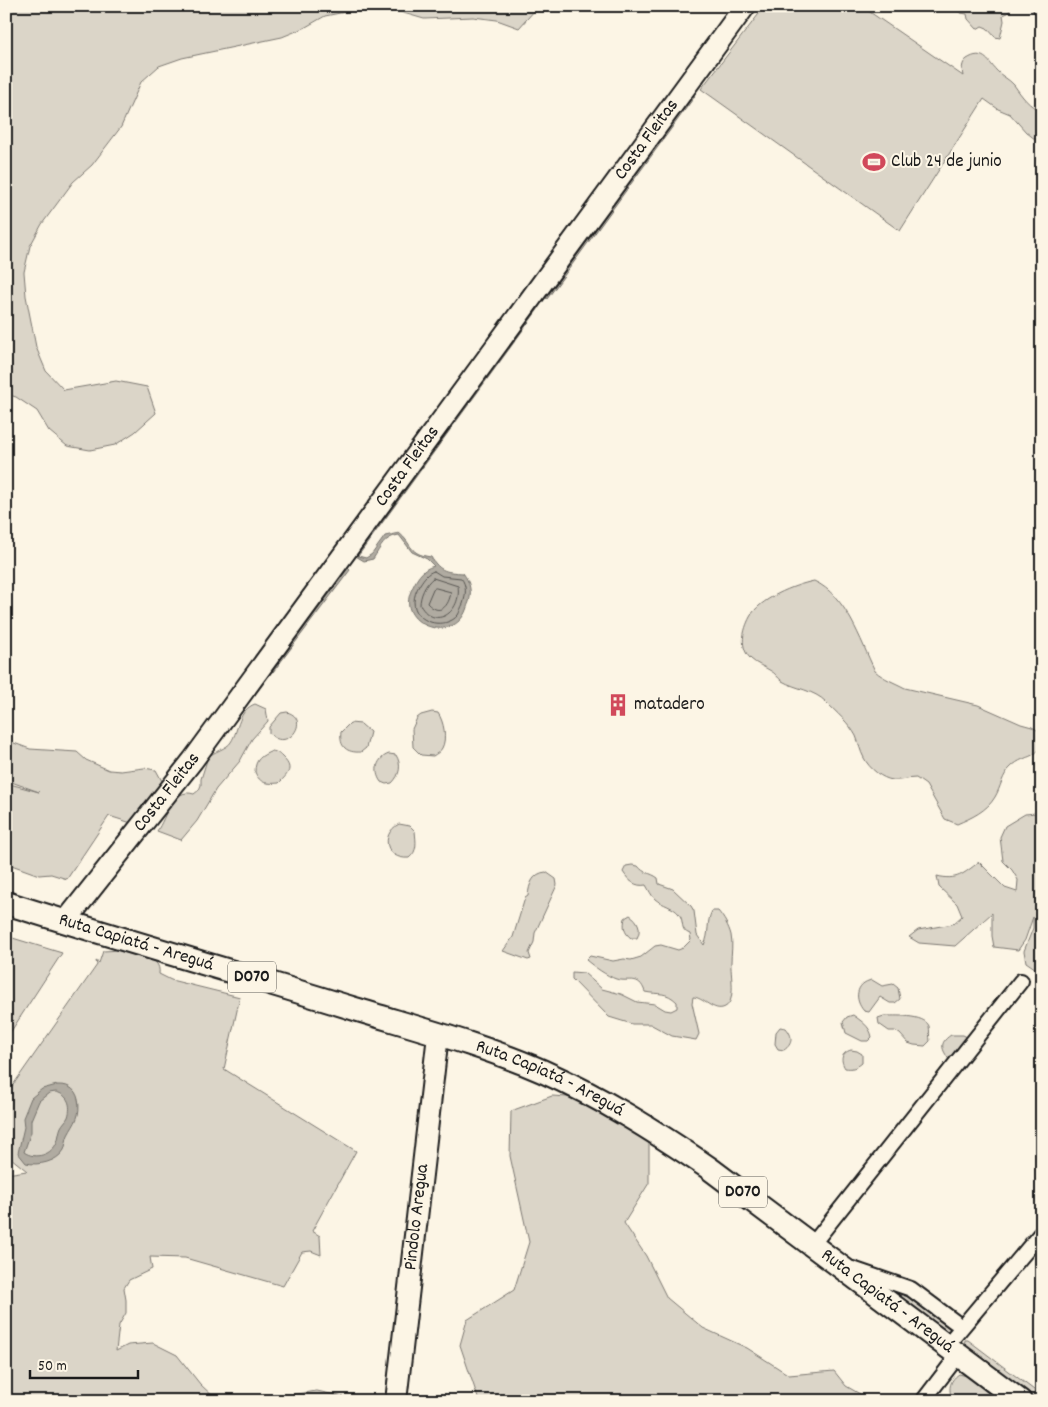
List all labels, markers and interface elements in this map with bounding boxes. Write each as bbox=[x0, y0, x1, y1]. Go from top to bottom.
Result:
street label: Costa Fleitas bbox=[608, 94, 686, 186]
sports icon: Club 24 de junio bbox=[861, 149, 887, 175]
place label: Club 24 de junio bbox=[891, 149, 1002, 176]
street label: Costa Fleitas bbox=[369, 420, 447, 513]
building icon: matadero bbox=[605, 692, 631, 718]
place label: matadero bbox=[634, 692, 705, 719]
street label: Costa Fleitas bbox=[127, 747, 207, 838]
street label: Ruta Capiatá - Areguá bbox=[55, 907, 217, 979]
road number: D070 bbox=[228, 962, 276, 992]
street label: Ruta Capiatá - Areguá bbox=[472, 1033, 630, 1124]
street label: Pindolo Aregua bbox=[398, 1161, 437, 1272]
road number: D070 bbox=[719, 1176, 767, 1208]
street label: Ruta Capiatá - Areguá bbox=[815, 1243, 960, 1361]
scale bar bbox=[30, 1347, 138, 1379]
text: 50 m bbox=[38, 1356, 67, 1378]

